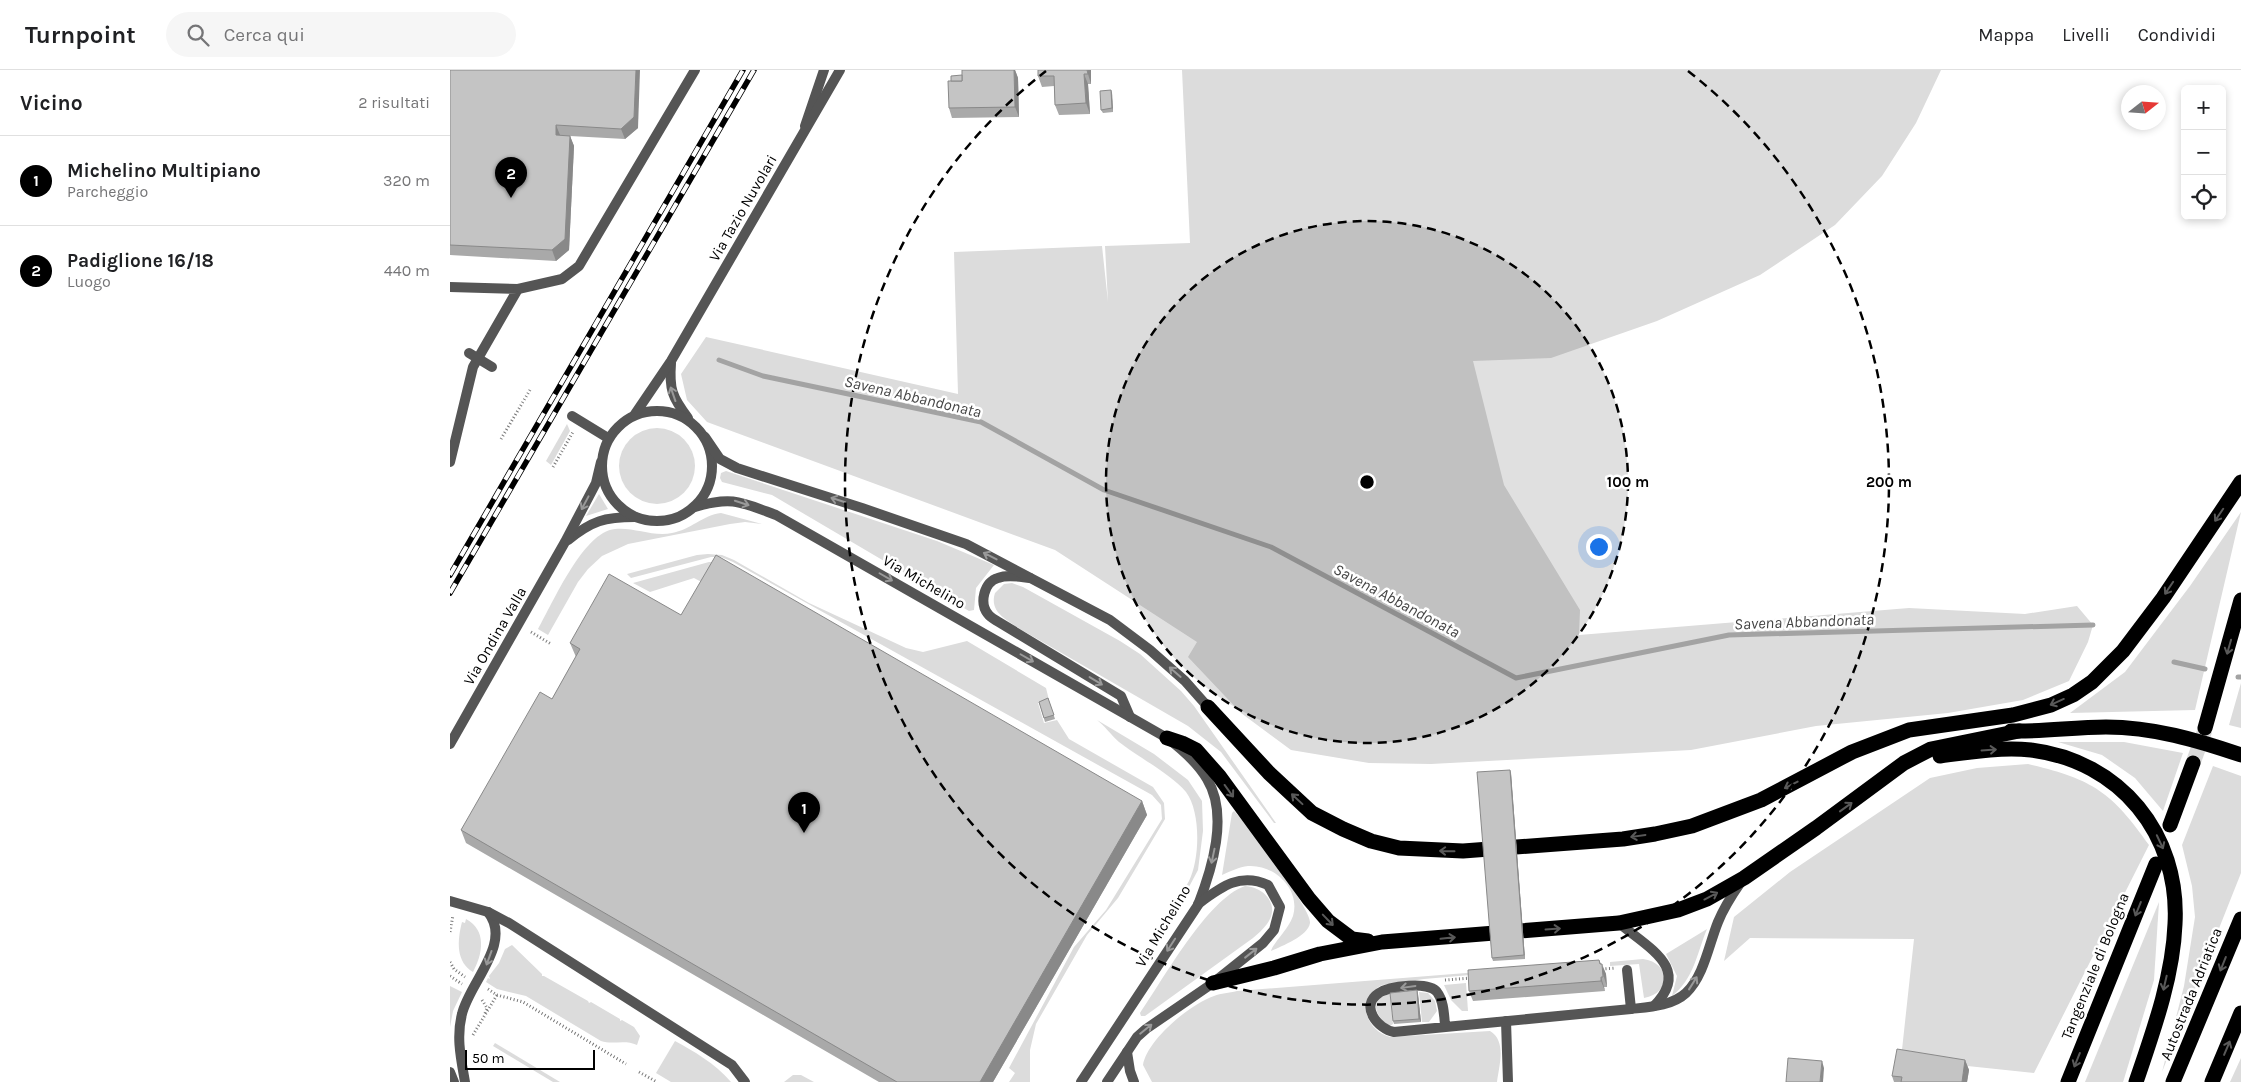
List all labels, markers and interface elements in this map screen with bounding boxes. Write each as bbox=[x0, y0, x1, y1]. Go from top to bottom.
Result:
search box bbox=[166, 12, 516, 57]
text: Turnpoint bbox=[25, 21, 136, 49]
icon: search bbox=[184, 21, 212, 49]
text: Cerca qui bbox=[224, 24, 305, 46]
text: Mappa bbox=[1978, 24, 2034, 46]
text: Livelli bbox=[2062, 24, 2110, 46]
text: Condividi bbox=[2138, 24, 2216, 46]
north arrow bbox=[2121, 85, 2166, 130]
map controls bbox=[2181, 85, 2226, 220]
button: + bbox=[2181, 85, 2226, 130]
text: Vicino bbox=[20, 91, 83, 115]
text: 2 risultati bbox=[358, 93, 430, 112]
button: − bbox=[2181, 130, 2226, 175]
street label: Via Tazio Nuvolari bbox=[705, 152, 781, 264]
pin: 2 bbox=[495, 157, 527, 198]
text: Michelino Multipiano bbox=[67, 160, 261, 182]
text: 1 bbox=[33, 171, 39, 190]
text: 320 m bbox=[383, 171, 430, 190]
button: locate bbox=[2181, 175, 2226, 220]
text: Parcheggio bbox=[67, 182, 148, 201]
text: Padiglione 16/18 bbox=[67, 250, 214, 272]
text: 2 bbox=[31, 261, 41, 280]
text: 440 m bbox=[384, 261, 430, 280]
text: Luogo bbox=[67, 272, 111, 291]
water label: Savena Abbandonata bbox=[842, 371, 983, 422]
one-way arrow bbox=[668, 387, 677, 403]
centre of rings bbox=[1358, 473, 1376, 491]
text: 100 m bbox=[1607, 473, 1649, 491]
text: 200 m bbox=[1866, 473, 1912, 491]
one-way arrow bbox=[830, 494, 846, 504]
one-way arrow bbox=[580, 496, 590, 511]
one-way arrow bbox=[734, 499, 749, 508]
one-way arrow bbox=[2214, 508, 2224, 522]
your location bbox=[1586, 534, 1612, 560]
street label: Via Michelino bbox=[880, 551, 968, 613]
one-way arrow bbox=[983, 551, 998, 560]
water label: Savena Abbandonata bbox=[1330, 559, 1463, 642]
one-way arrow bbox=[878, 573, 893, 583]
one-way arrow bbox=[2164, 581, 2174, 595]
street label: Via Ondina Valla bbox=[460, 584, 530, 688]
water label: Savena Abbandonata bbox=[1734, 610, 1874, 633]
one-way arrow bbox=[2224, 639, 2233, 655]
one-way arrow bbox=[1020, 653, 1035, 663]
one-way arrow bbox=[1168, 666, 1181, 677]
one-way arrow bbox=[1089, 676, 1103, 686]
one-way arrow bbox=[2050, 698, 2065, 708]
one-way arrow bbox=[1981, 745, 1997, 754]
one-way arrow bbox=[1784, 781, 1799, 790]
one-way arrow bbox=[1224, 784, 1235, 797]
pin: 1 bbox=[788, 792, 820, 833]
one-way arrow bbox=[1291, 793, 1304, 805]
one-way arrow bbox=[1839, 801, 1853, 812]
one-way arrow bbox=[1630, 832, 1646, 842]
one-way arrow bbox=[2156, 834, 2165, 849]
one-way arrow bbox=[1439, 846, 1456, 856]
one-way arrow bbox=[1208, 847, 1218, 863]
street label: Via Michelino bbox=[1132, 882, 1194, 970]
street label: Tangenziale di Bologna bbox=[2057, 890, 2133, 1042]
one-way arrow bbox=[1703, 891, 1718, 901]
one-way arrow bbox=[2132, 901, 2142, 916]
one-way arrow bbox=[1322, 914, 1334, 926]
one-way arrow bbox=[1545, 925, 1561, 934]
street label: Autostrada Adriatica bbox=[2156, 925, 2226, 1063]
one-way arrow bbox=[1440, 933, 1456, 943]
one-way arrow bbox=[1165, 938, 1175, 952]
one-way arrow bbox=[1244, 947, 1257, 958]
one-way arrow bbox=[484, 950, 493, 965]
one-way arrow bbox=[2218, 956, 2227, 971]
one-way arrow bbox=[2160, 975, 2169, 991]
one-way arrow bbox=[1688, 976, 1698, 990]
one-way arrow bbox=[1400, 982, 1416, 992]
one-way arrow bbox=[1140, 1024, 1153, 1035]
one-way arrow bbox=[2222, 1041, 2232, 1056]
scale bar bbox=[465, 1047, 595, 1070]
text: 50 m bbox=[472, 1050, 505, 1067]
one-way arrow bbox=[2071, 1052, 2081, 1067]

